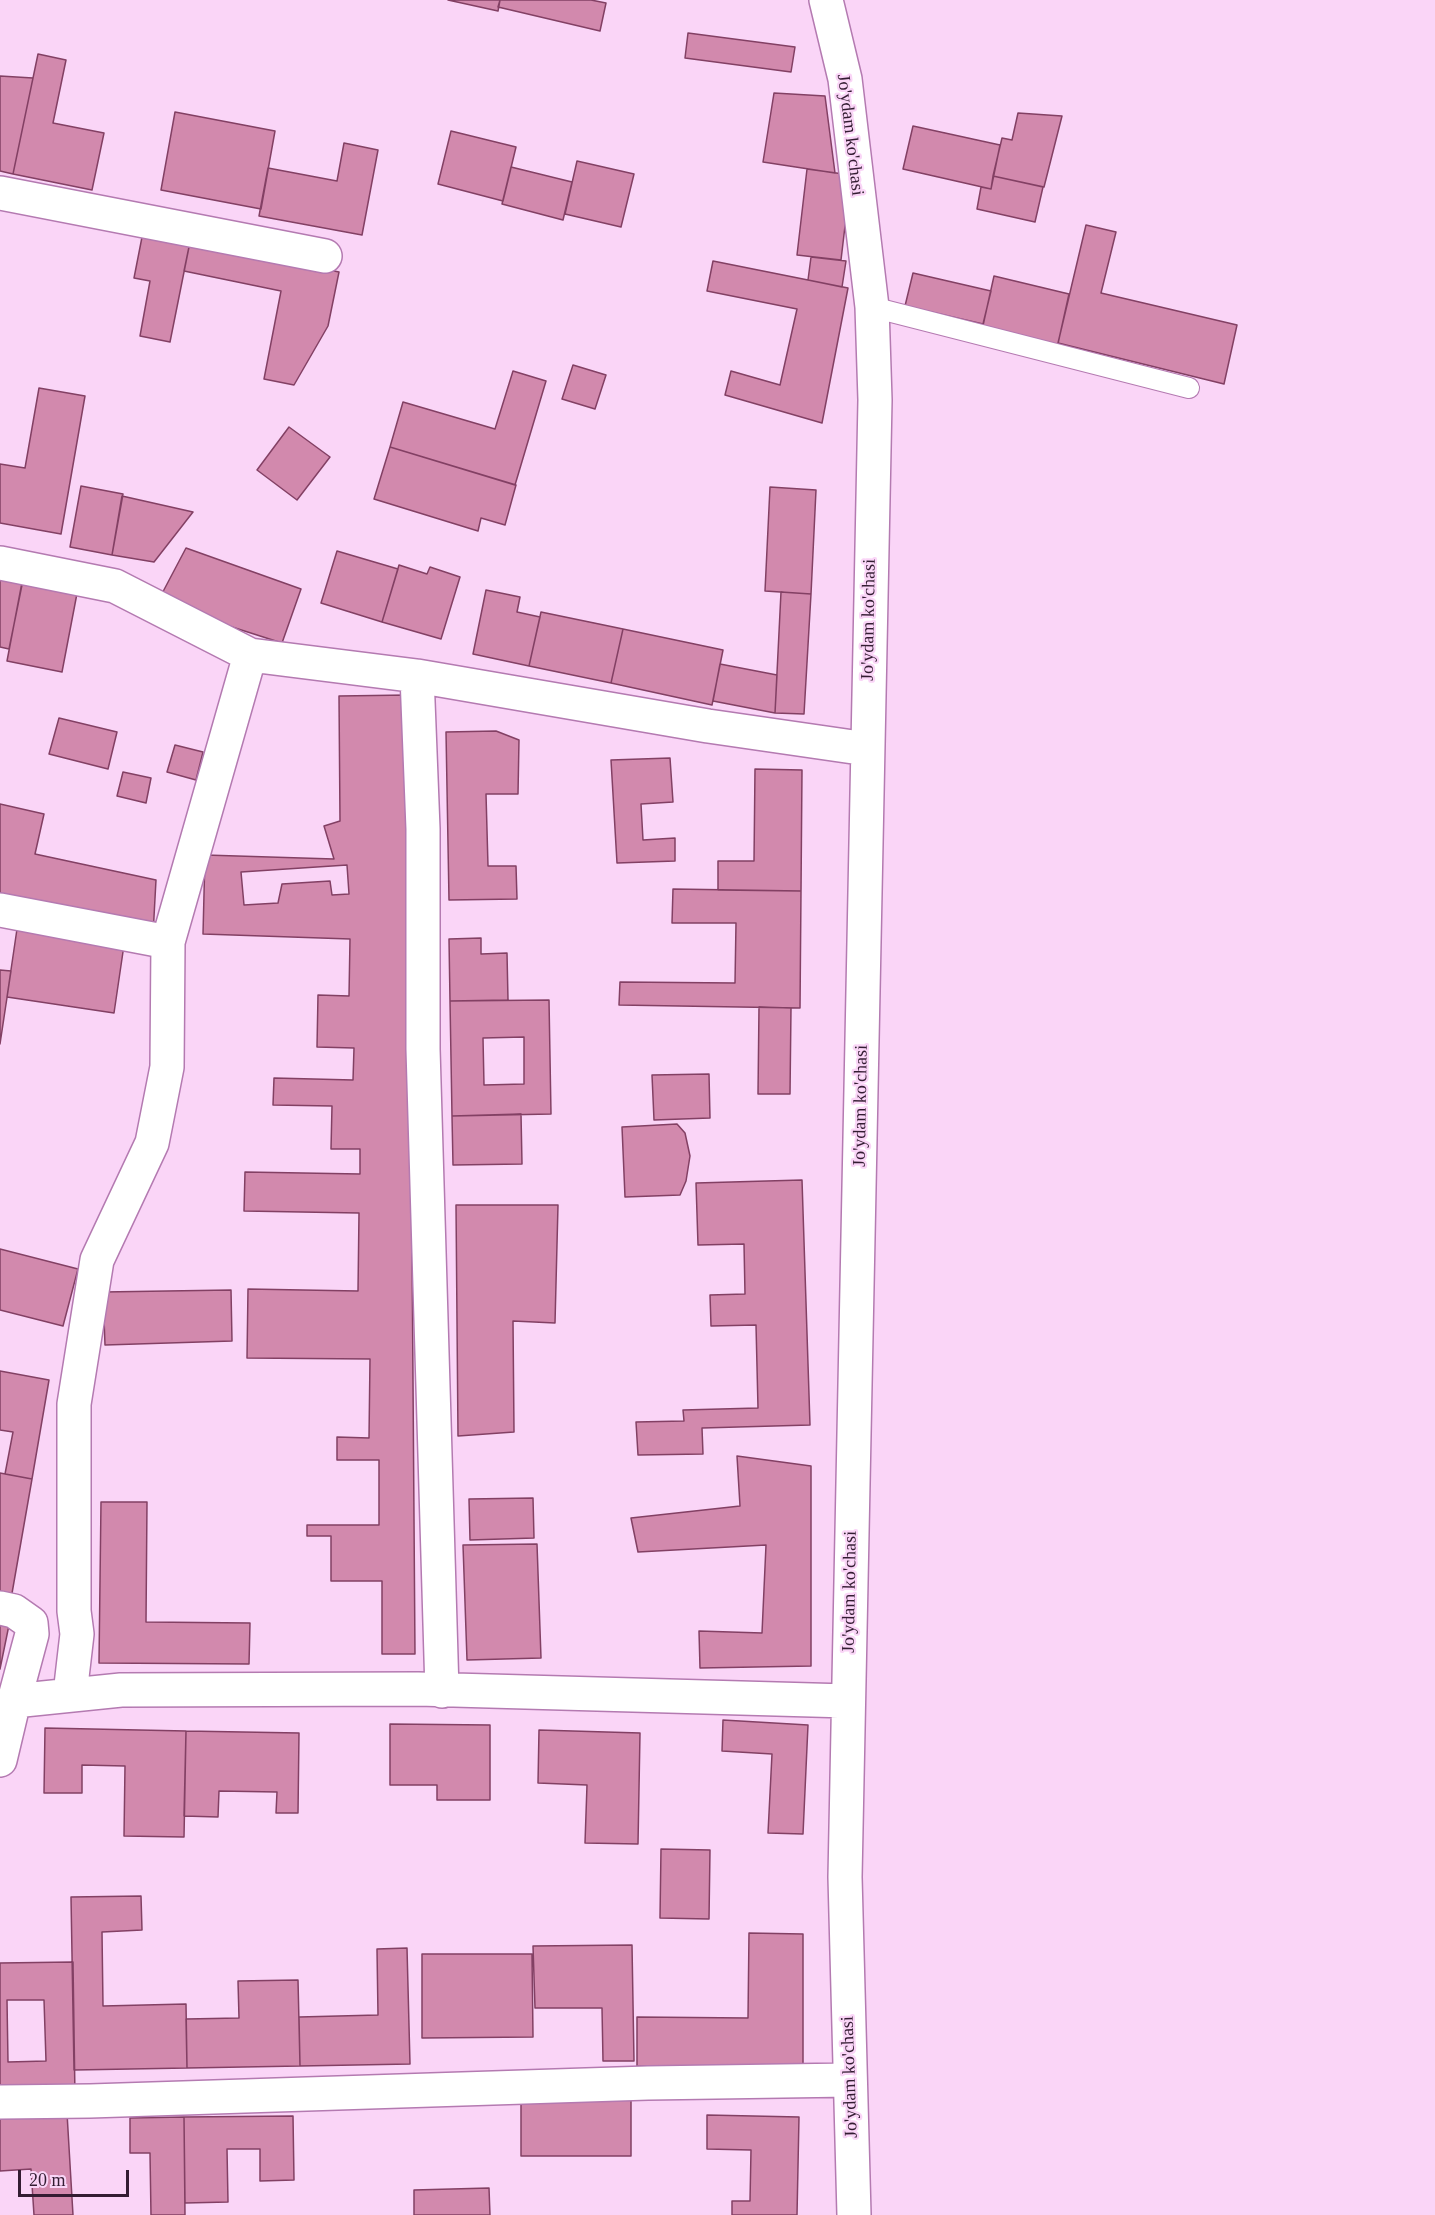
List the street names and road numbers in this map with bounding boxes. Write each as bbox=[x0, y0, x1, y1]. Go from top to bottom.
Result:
street label: Jo'ydam ko'chasi bbox=[832, 73, 868, 197]
street label: Jo'ydam ko'chasi bbox=[857, 559, 881, 681]
street label: Jo'ydam ko'chasi bbox=[849, 1045, 873, 1167]
street label: Jo'ydam ko'chasi bbox=[838, 1531, 862, 1653]
street label: Jo'ydam ko'chasi bbox=[837, 2016, 863, 2138]

